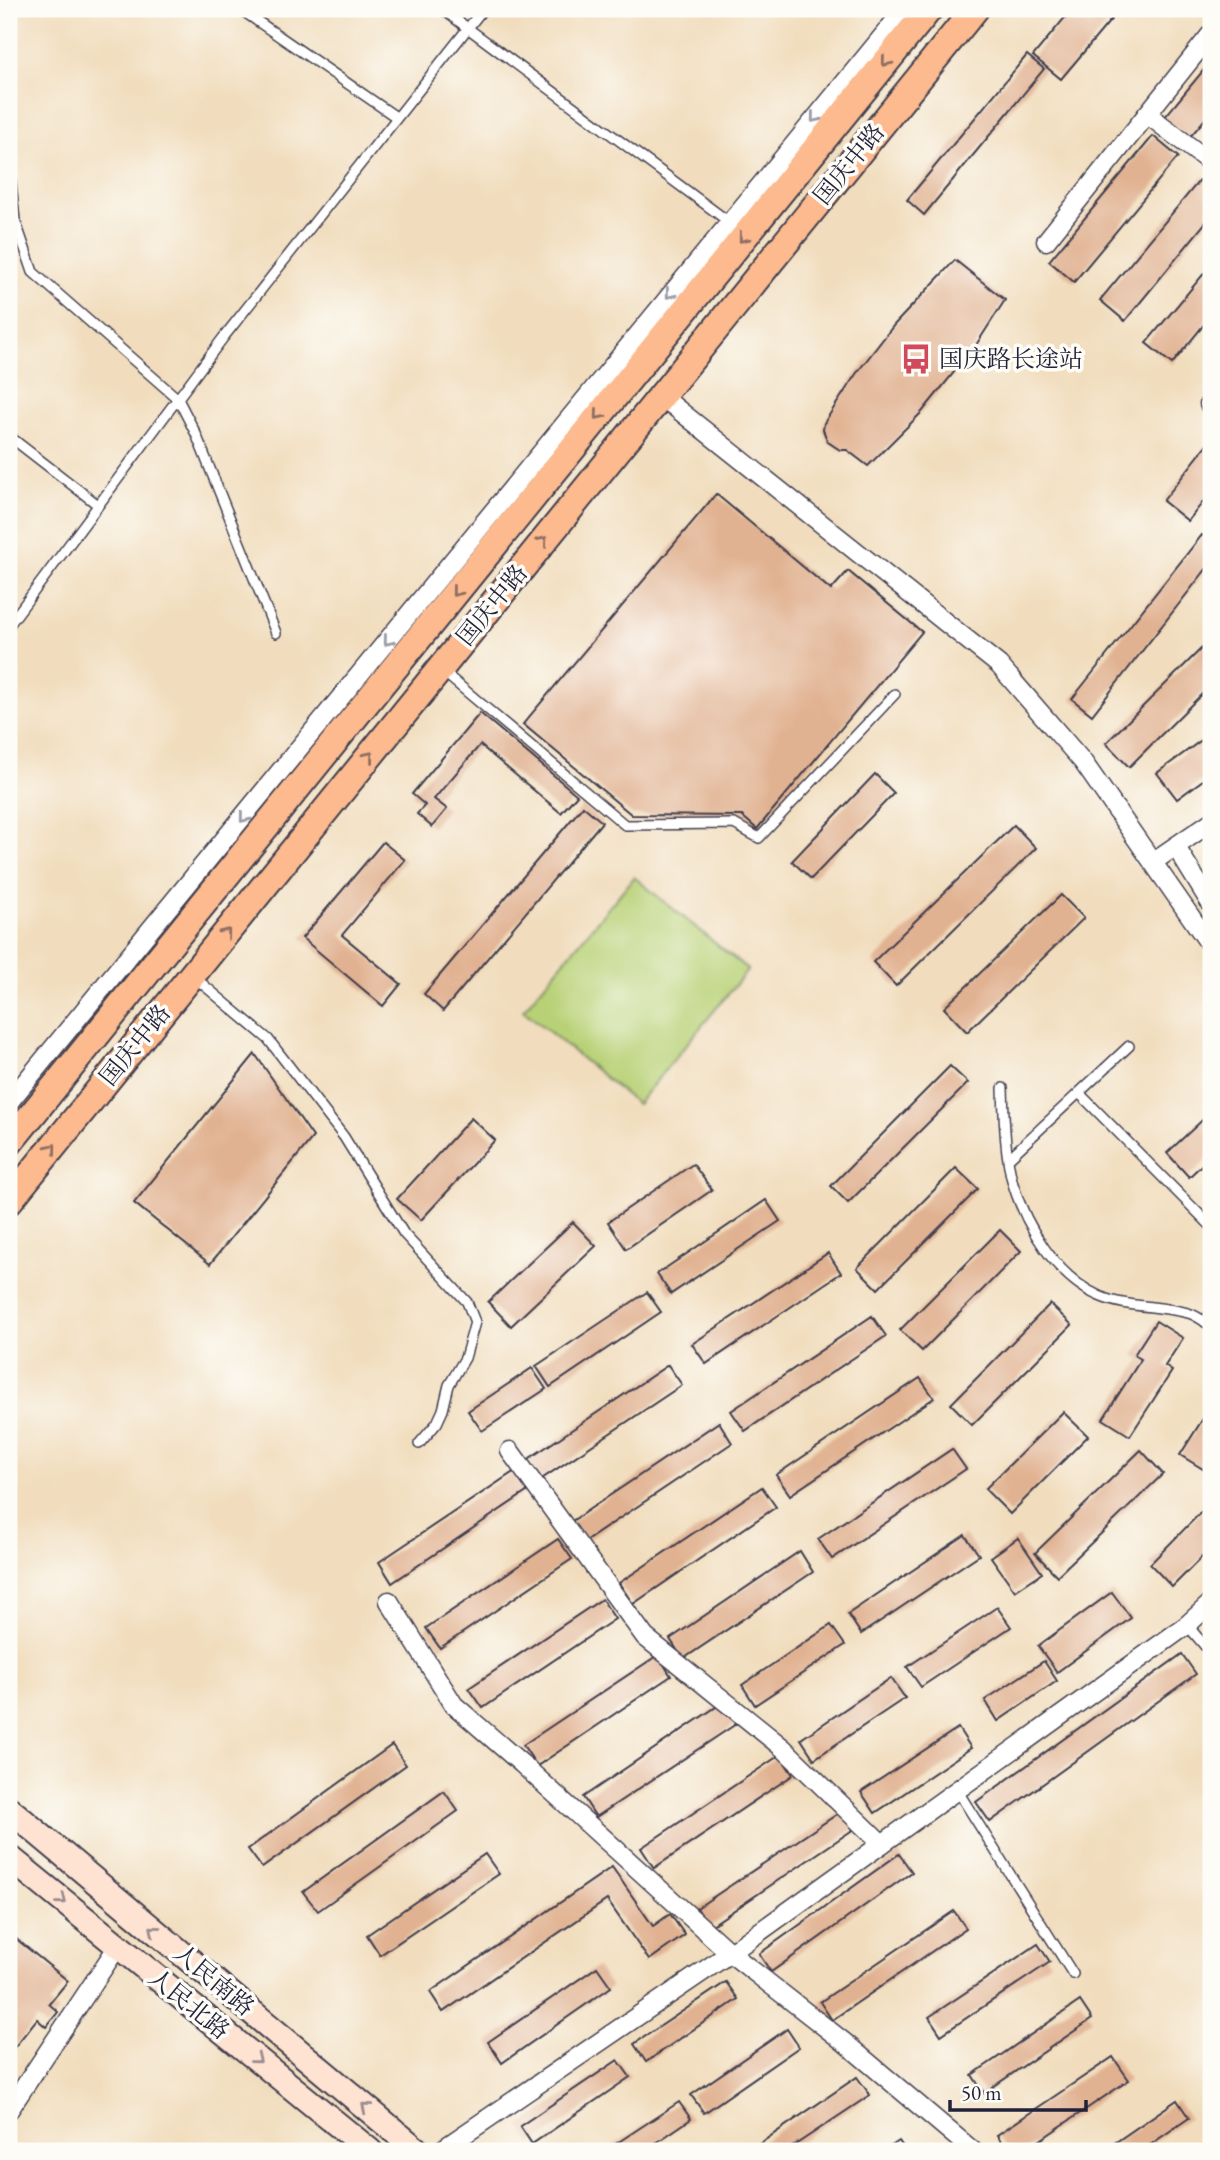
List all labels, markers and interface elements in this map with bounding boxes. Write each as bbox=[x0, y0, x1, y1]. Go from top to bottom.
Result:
one-way arrow bbox=[882, 53, 894, 66]
one-way arrow bbox=[810, 111, 823, 123]
street label: 国庆中路 bbox=[806, 117, 891, 211]
one-way arrow bbox=[738, 231, 751, 243]
one-way arrow bbox=[666, 287, 679, 299]
bus stop icon: 国庆路长途站 bbox=[899, 342, 933, 376]
place label: 国庆路长途站 bbox=[939, 343, 1083, 374]
one-way arrow bbox=[595, 407, 607, 420]
one-way arrow bbox=[535, 537, 548, 549]
street label: 国庆中路 bbox=[449, 558, 534, 652]
one-way arrow bbox=[452, 583, 464, 596]
one-way arrow bbox=[383, 634, 396, 646]
one-way arrow bbox=[361, 752, 373, 765]
one-way arrow bbox=[239, 810, 252, 822]
one-way arrow bbox=[218, 928, 230, 941]
street label: 国庆中路 bbox=[92, 998, 177, 1092]
one-way arrow bbox=[43, 1143, 56, 1155]
one-way arrow bbox=[53, 1892, 66, 1904]
one-way arrow bbox=[149, 1926, 162, 1938]
street label: 人民南路 bbox=[168, 1937, 261, 2022]
street label: 人民北路 bbox=[142, 1961, 236, 2046]
one-way arrow bbox=[249, 2051, 261, 2064]
scale bar bbox=[950, 2069, 1087, 2113]
text: 50 m bbox=[961, 2079, 1002, 2106]
one-way arrow bbox=[361, 2103, 374, 2116]

